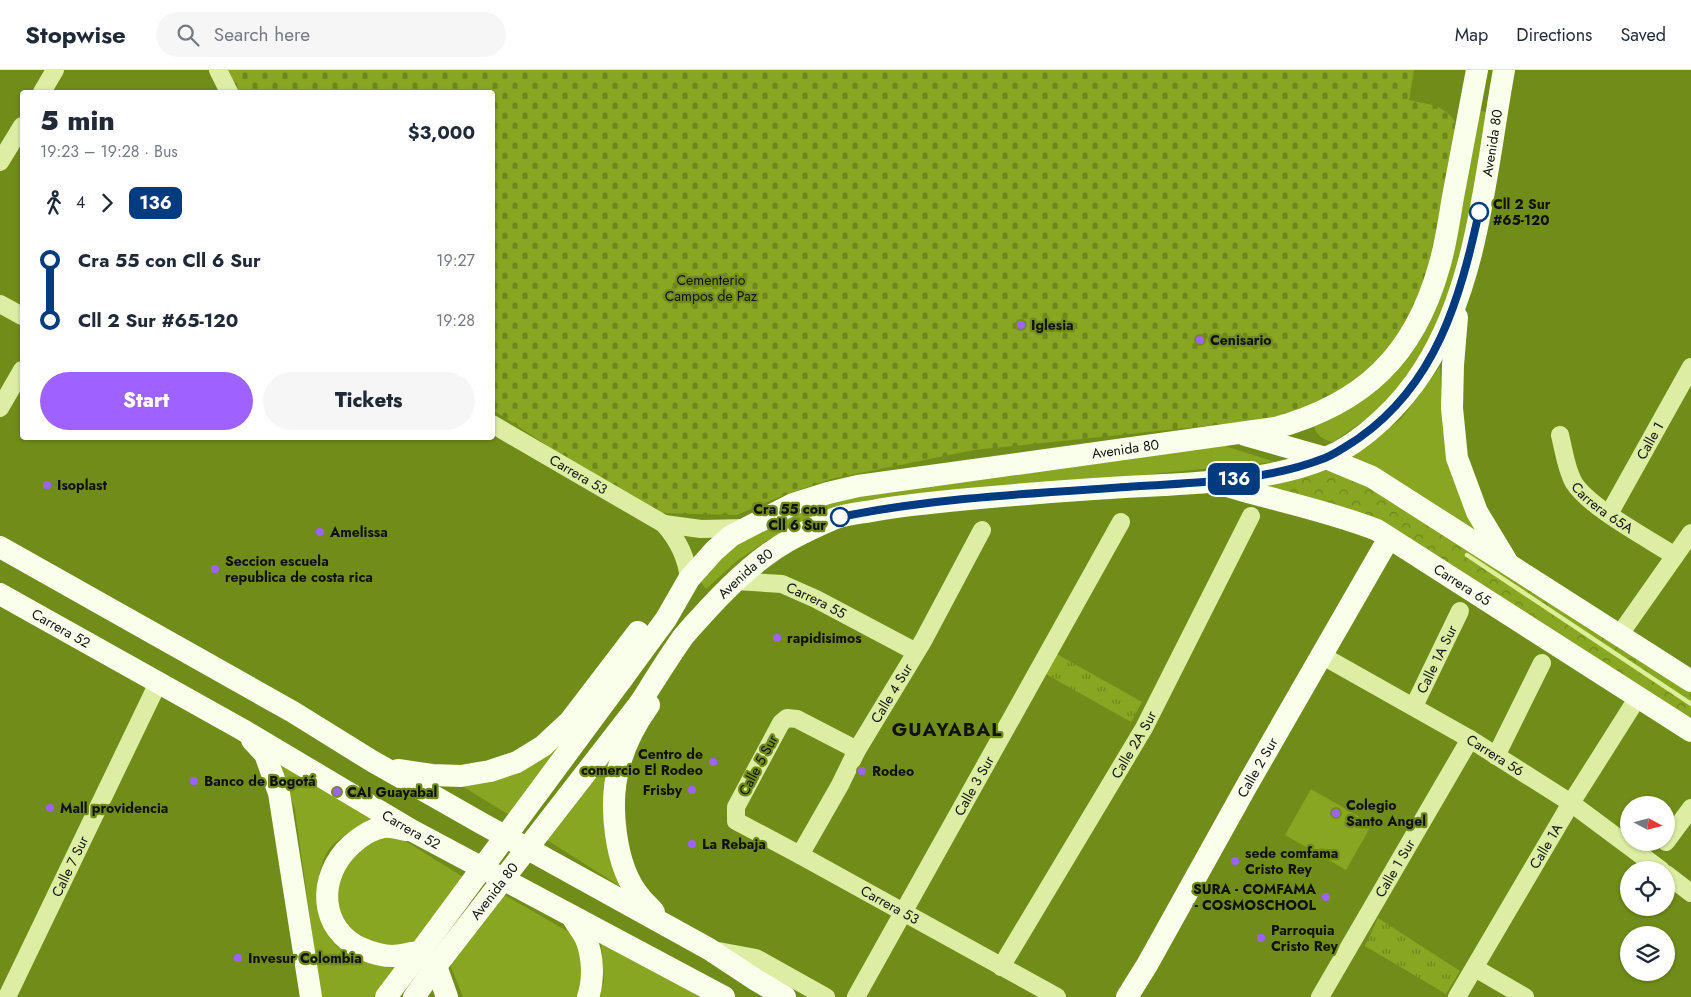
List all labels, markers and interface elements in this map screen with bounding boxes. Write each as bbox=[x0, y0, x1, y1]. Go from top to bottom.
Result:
search box bbox=[156, 12, 506, 57]
text: Stopwise bbox=[25, 17, 126, 52]
icon: search bbox=[174, 21, 202, 49]
text: Search here bbox=[214, 21, 310, 48]
text: Map bbox=[1455, 22, 1488, 48]
text: Directions bbox=[1516, 22, 1592, 48]
text: Saved bbox=[1620, 22, 1666, 48]
text: 5 min bbox=[40, 100, 115, 141]
street label: Avenida 80 bbox=[1477, 108, 1507, 178]
text: $3,000 bbox=[408, 119, 475, 146]
text: 19:23 – 19:28 · Bus bbox=[40, 140, 178, 163]
icon: walk bbox=[40, 189, 68, 217]
icon: forward bbox=[93, 189, 121, 217]
text: 136 bbox=[139, 190, 172, 216]
text: 4 bbox=[76, 191, 85, 214]
place label: Cll 2 Sur #65-120 bbox=[1493, 194, 1551, 230]
marker: Cll 2 Sur #65-120 bbox=[1469, 202, 1489, 222]
text: Cra 55 con Cll 6 Sur bbox=[78, 247, 261, 274]
text: 19:27 bbox=[436, 249, 475, 272]
park label: Cementerio Campos de Paz bbox=[665, 270, 758, 306]
text: Cll 2 Sur #65-120 bbox=[78, 307, 238, 334]
text: 19:28 bbox=[436, 309, 475, 332]
place label: Iglesia bbox=[1031, 315, 1074, 335]
marker: Iglesia bbox=[1015, 319, 1027, 331]
place label: Cenisario bbox=[1210, 330, 1272, 350]
marker: Cenisario bbox=[1194, 334, 1206, 346]
button: Start bbox=[40, 372, 253, 430]
button: Tickets bbox=[263, 372, 475, 430]
street label: Calle 1 bbox=[1631, 418, 1669, 463]
street label: Avenida 80 bbox=[1091, 434, 1160, 463]
street label: Carrera 53 bbox=[546, 449, 612, 499]
line badge: 136 bbox=[1205, 463, 1263, 495]
text: 136 bbox=[1218, 466, 1250, 492]
place label: Isoplast bbox=[57, 475, 107, 495]
street label: Carrera 65A bbox=[1567, 478, 1638, 539]
marker: Isoplast bbox=[41, 479, 53, 491]
place label: Cra 55 con Cll 6 Sur bbox=[753, 499, 826, 535]
marker: Cra 55 con Cll 6 Sur bbox=[830, 507, 850, 527]
place label: Amelissa bbox=[329, 522, 388, 542]
marker: Amelissa bbox=[314, 526, 326, 538]
street label: Avenida 80 bbox=[713, 543, 777, 603]
place label: Seccion escuela republica de costa rica bbox=[225, 551, 373, 587]
street label: Carrera 65 bbox=[1430, 559, 1495, 611]
marker: Seccion escuela republica de costa rica bbox=[209, 563, 221, 575]
street label: Carrera 55 bbox=[783, 577, 850, 623]
street label: Carrera 52 bbox=[28, 604, 94, 653]
street label: Calle 1A Sur bbox=[1412, 621, 1462, 697]
place label: rapidisimos bbox=[787, 628, 862, 648]
marker: rapidisimos bbox=[771, 632, 783, 644]
street label: Calle 4 Sur bbox=[866, 659, 917, 727]
street label: Calle 2A Sur bbox=[1106, 707, 1161, 782]
district label: GUAYABAL bbox=[892, 716, 1002, 743]
street label: Carrera 56 bbox=[1463, 729, 1528, 781]
street label: Calle 5 Sur bbox=[734, 731, 782, 799]
street label: Calle 2 Sur bbox=[1232, 734, 1283, 801]
place label: Centro de comercio El Rodeo bbox=[581, 744, 703, 780]
street label: Calle 3 Sur bbox=[949, 752, 999, 819]
marker: Centro de comercio El Rodeo bbox=[707, 756, 719, 768]
place label: Rodeo bbox=[872, 761, 914, 781]
marker: Rodeo bbox=[856, 765, 868, 777]
place label: Banco de Bogotá bbox=[204, 771, 316, 791]
marker: Banco de Bogotá bbox=[188, 775, 200, 787]
place label: Frisby bbox=[643, 780, 683, 800]
place label: CAI Guayabal bbox=[347, 782, 437, 802]
marker: Frisby bbox=[686, 784, 698, 796]
marker: CAI Guayabal bbox=[331, 786, 343, 798]
place label: Colegio Santo Angel bbox=[1346, 795, 1426, 831]
north arrow bbox=[1620, 796, 1675, 851]
map controls bbox=[1620, 796, 1675, 981]
place label: Mall providencia bbox=[60, 798, 168, 818]
marker: Mall providencia bbox=[44, 802, 56, 814]
street label: Carrera 52 bbox=[378, 805, 444, 854]
marker: Colegio Santo Angel bbox=[1330, 807, 1342, 819]
street label: Calle 1A bbox=[1524, 819, 1567, 873]
street label: Calle 7 Sur bbox=[47, 832, 93, 900]
place label: La Rebaja bbox=[702, 834, 766, 854]
street label: Calle 1 Sur bbox=[1370, 835, 1420, 901]
marker: La Rebaja bbox=[686, 838, 698, 850]
place label: sede comfama Cristo Rey bbox=[1245, 843, 1338, 879]
marker: sede comfama Cristo Rey bbox=[1229, 855, 1241, 867]
street label: Avenida 80 bbox=[466, 858, 523, 924]
button: locate bbox=[1620, 861, 1675, 916]
place label: SURA - COMFAMA - COSMOSCHOOL bbox=[1193, 879, 1317, 915]
street label: Carrera 53 bbox=[857, 880, 923, 929]
marker: SURA - COMFAMA - COSMOSCHOOL bbox=[1320, 891, 1332, 903]
place label: Parroquia Cristo Rey bbox=[1271, 920, 1339, 956]
button: layers bbox=[1620, 926, 1675, 981]
marker: Parroquia Cristo Rey bbox=[1255, 932, 1267, 944]
place label: Invesur Colombia bbox=[248, 948, 362, 968]
marker: Invesur Colombia bbox=[232, 952, 244, 964]

